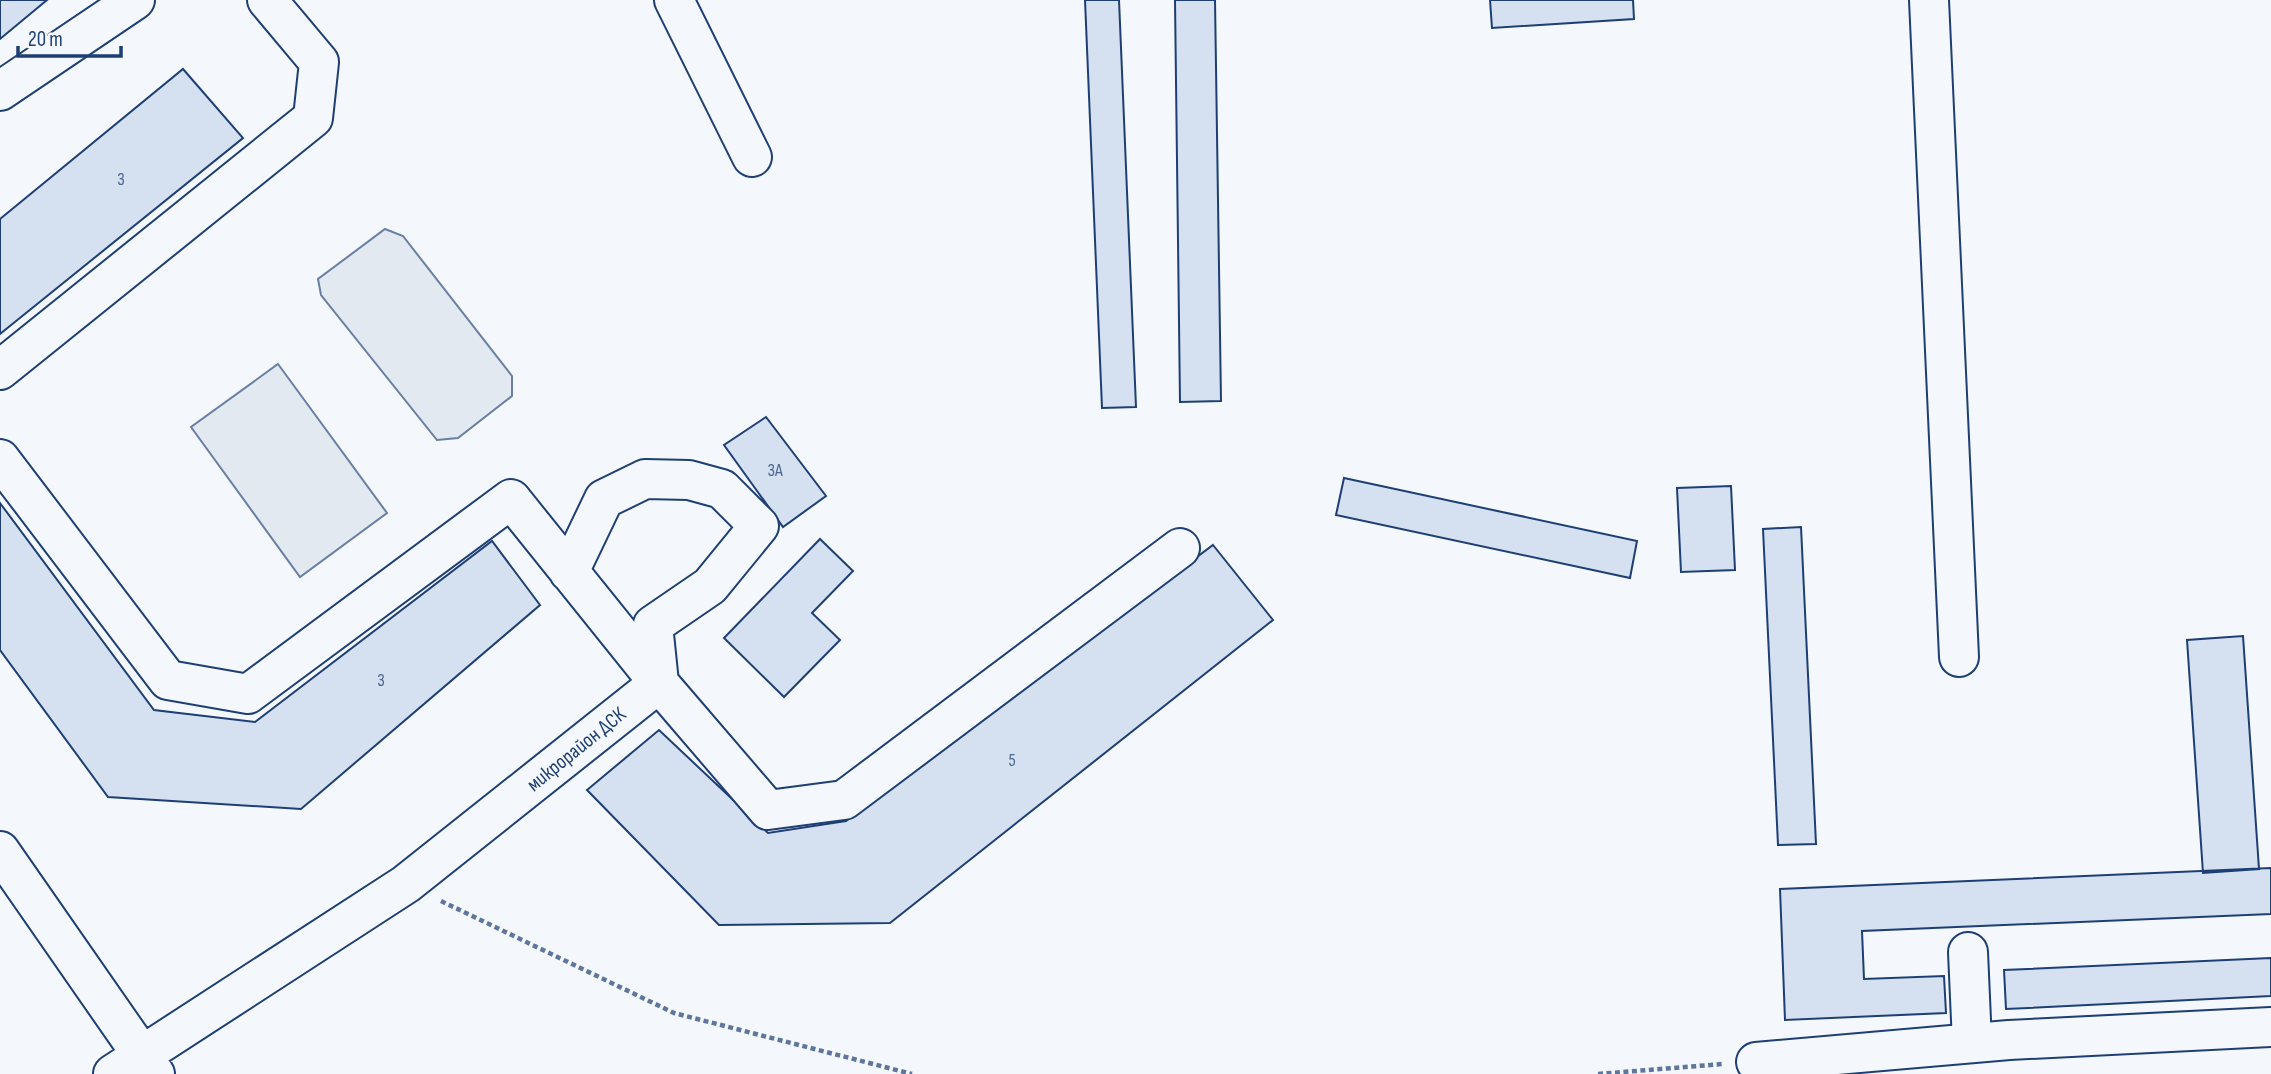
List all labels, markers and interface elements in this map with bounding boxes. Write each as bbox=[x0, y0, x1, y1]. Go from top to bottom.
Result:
scale bar bbox=[18, 14, 121, 58]
text: 20 m bbox=[28, 27, 63, 52]
house number: 3 bbox=[117, 169, 125, 190]
house number: 3А bbox=[767, 460, 783, 481]
house number: 3 bbox=[377, 670, 385, 691]
street label: микрорайон ДСК bbox=[522, 701, 631, 797]
house number: 5 bbox=[1008, 750, 1016, 771]

